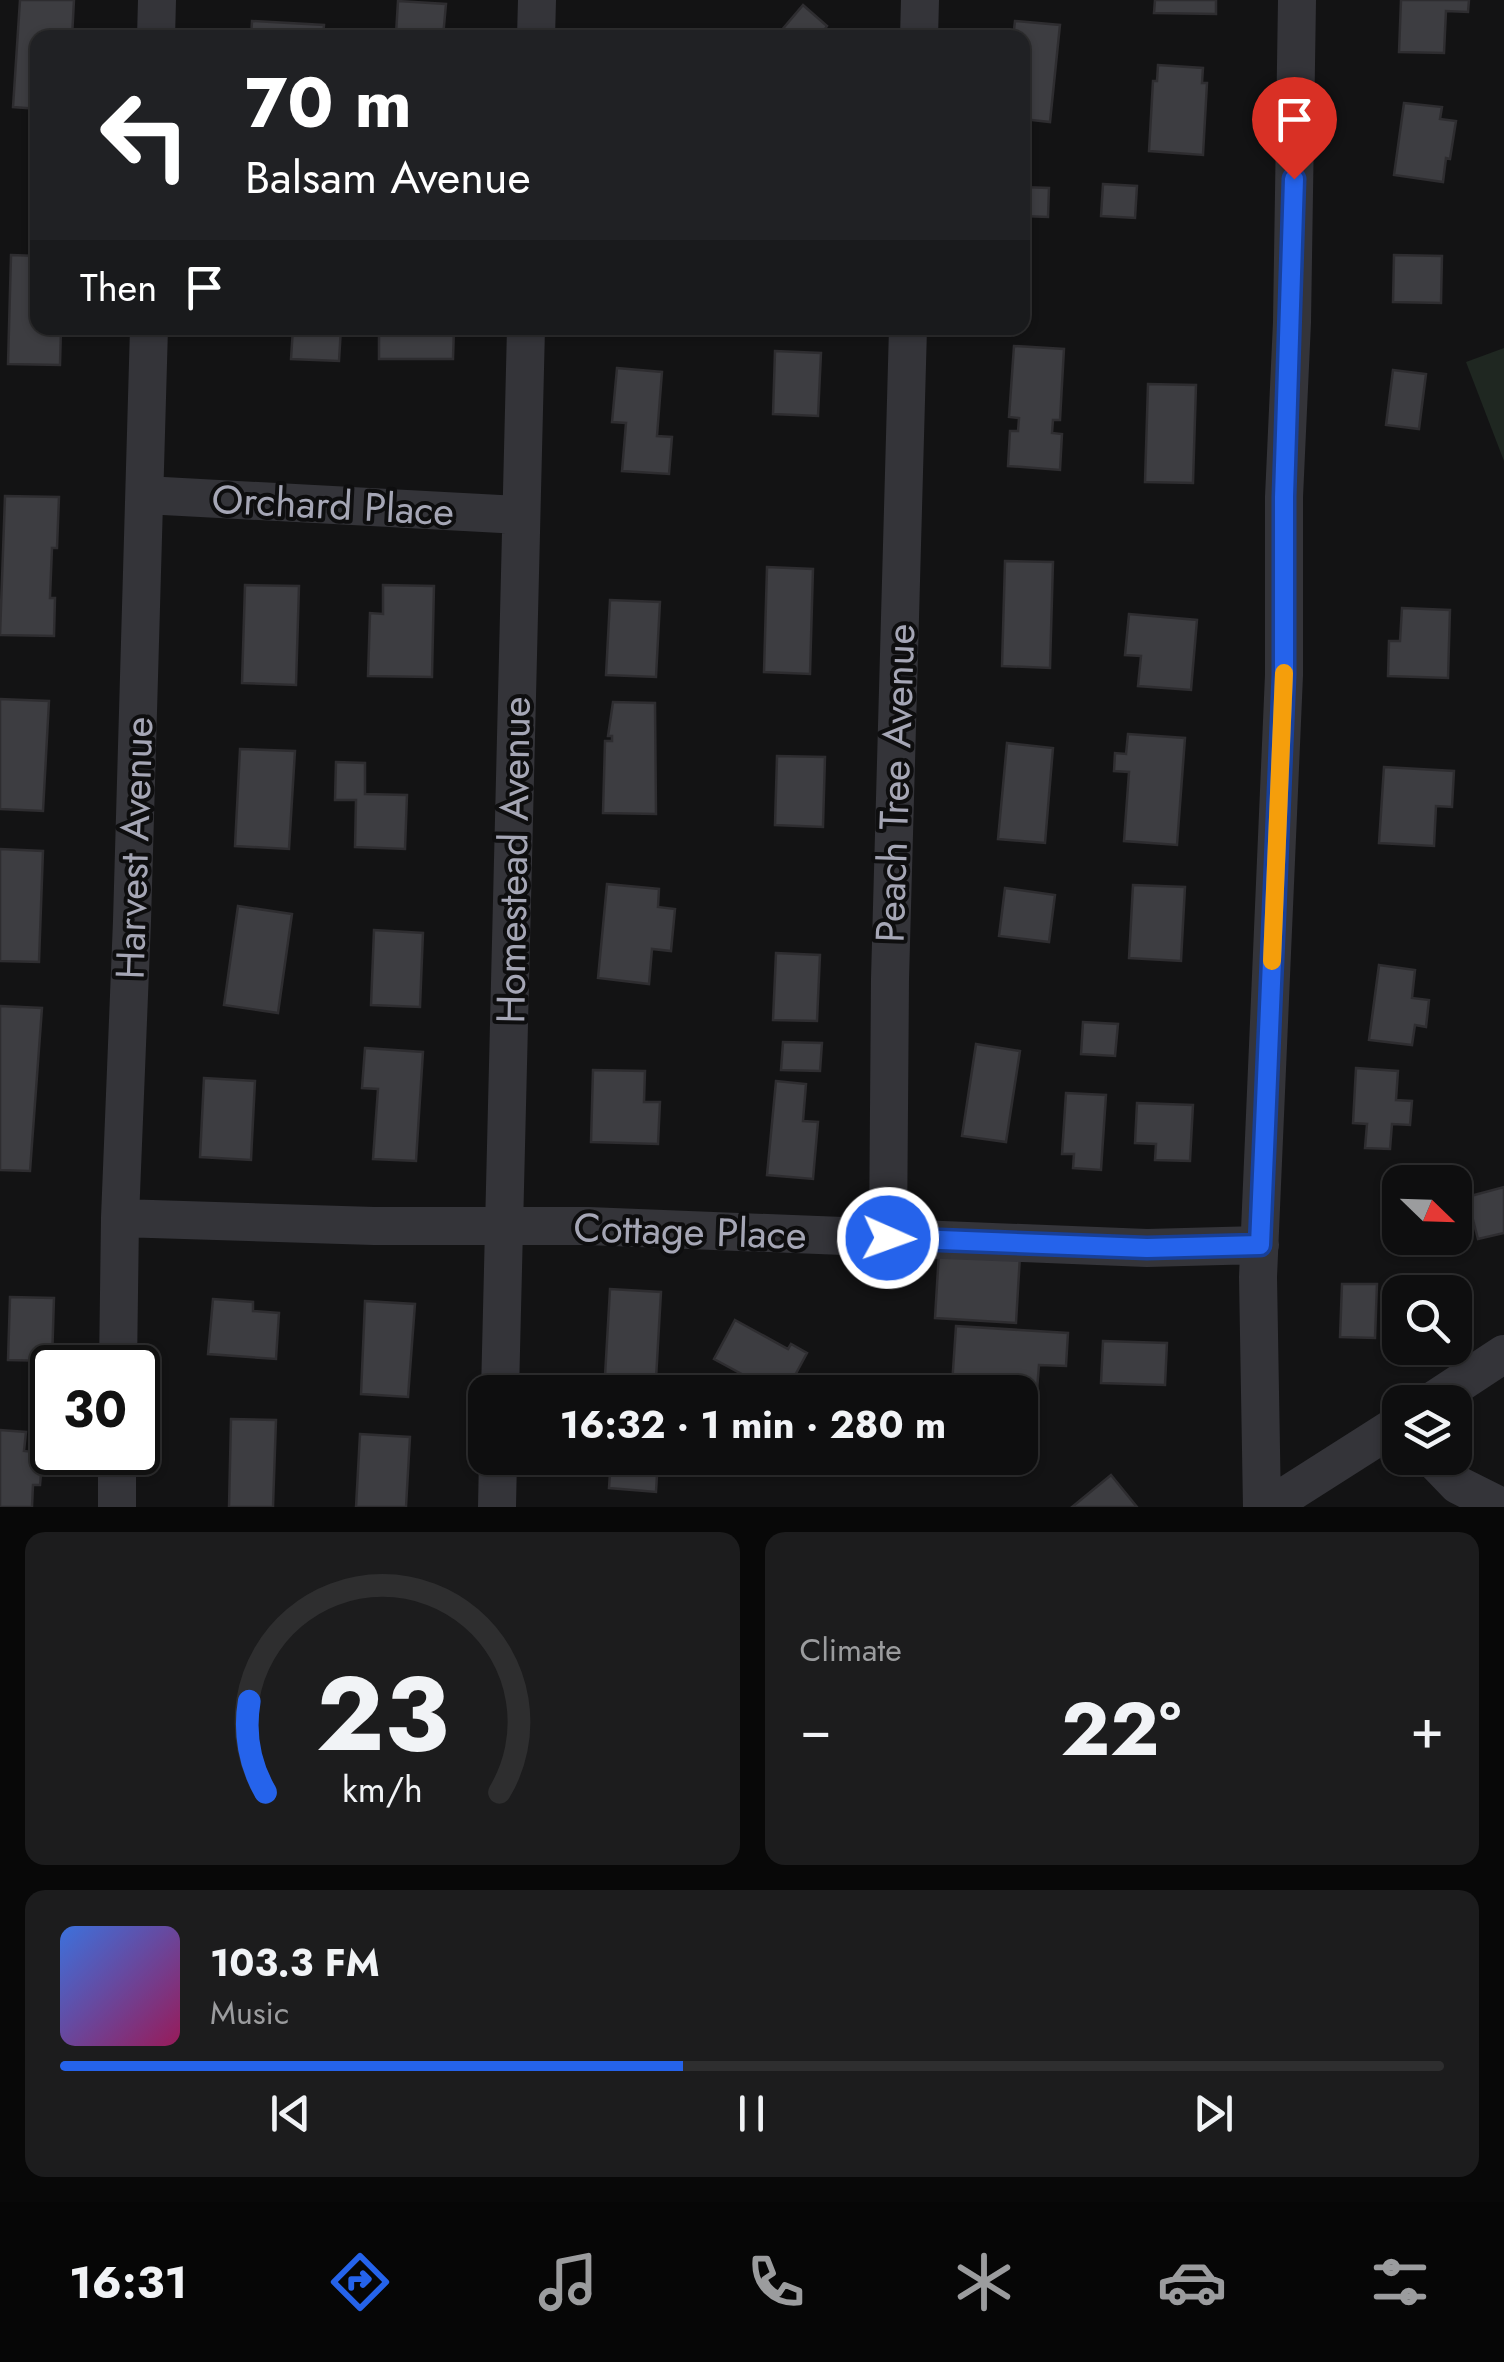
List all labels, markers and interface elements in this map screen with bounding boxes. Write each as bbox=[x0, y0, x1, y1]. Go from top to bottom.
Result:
text: 70 m bbox=[245, 52, 412, 153]
icon: left bbox=[80, 70, 210, 200]
pin bbox=[1252, 77, 1337, 180]
icon: arrive bbox=[1267, 92, 1322, 147]
text: Balsam Avenue bbox=[245, 145, 531, 210]
text: Then bbox=[80, 260, 157, 315]
icon: arrive bbox=[177, 260, 232, 315]
street label: Orchard Place bbox=[210, 470, 456, 540]
street label: Peach Tree Avenue bbox=[860, 623, 930, 943]
street label: Homestead Avenue bbox=[481, 696, 545, 1024]
street label: Harvest Avenue bbox=[100, 716, 168, 980]
north arrow bbox=[1382, 1165, 1472, 1255]
map controls bbox=[1382, 1165, 1472, 1475]
position arrow bbox=[836, 1186, 940, 1290]
street label: Cottage Place bbox=[572, 1198, 808, 1264]
button: search bbox=[1382, 1275, 1472, 1365]
speed limit sign: 30 bbox=[30, 1345, 160, 1475]
button: layers bbox=[1382, 1385, 1472, 1475]
text: 16:32 · 1 min · 280 m bbox=[560, 1397, 946, 1452]
text: Climate bbox=[800, 1627, 902, 1673]
text: 23 bbox=[316, 1639, 449, 1789]
text: 22° bbox=[1061, 1675, 1181, 1783]
text: − bbox=[800, 1689, 832, 1769]
text: + bbox=[1410, 1689, 1444, 1769]
text: km/h bbox=[342, 1764, 423, 1815]
text: 103.3 FM bbox=[210, 1935, 380, 1990]
text: Music bbox=[210, 1990, 289, 2036]
icon: previous bbox=[263, 2086, 318, 2141]
icon: pause bbox=[724, 2086, 779, 2141]
icon: next bbox=[1186, 2086, 1241, 2141]
icon: directions bbox=[325, 2247, 395, 2317]
icon: music bbox=[533, 2247, 603, 2317]
icon: phone bbox=[741, 2247, 811, 2317]
icon: climate bbox=[949, 2247, 1019, 2317]
icon: car bbox=[1157, 2247, 1227, 2317]
icon: filters bbox=[1365, 2247, 1435, 2317]
text: 16:31 bbox=[69, 2250, 187, 2315]

